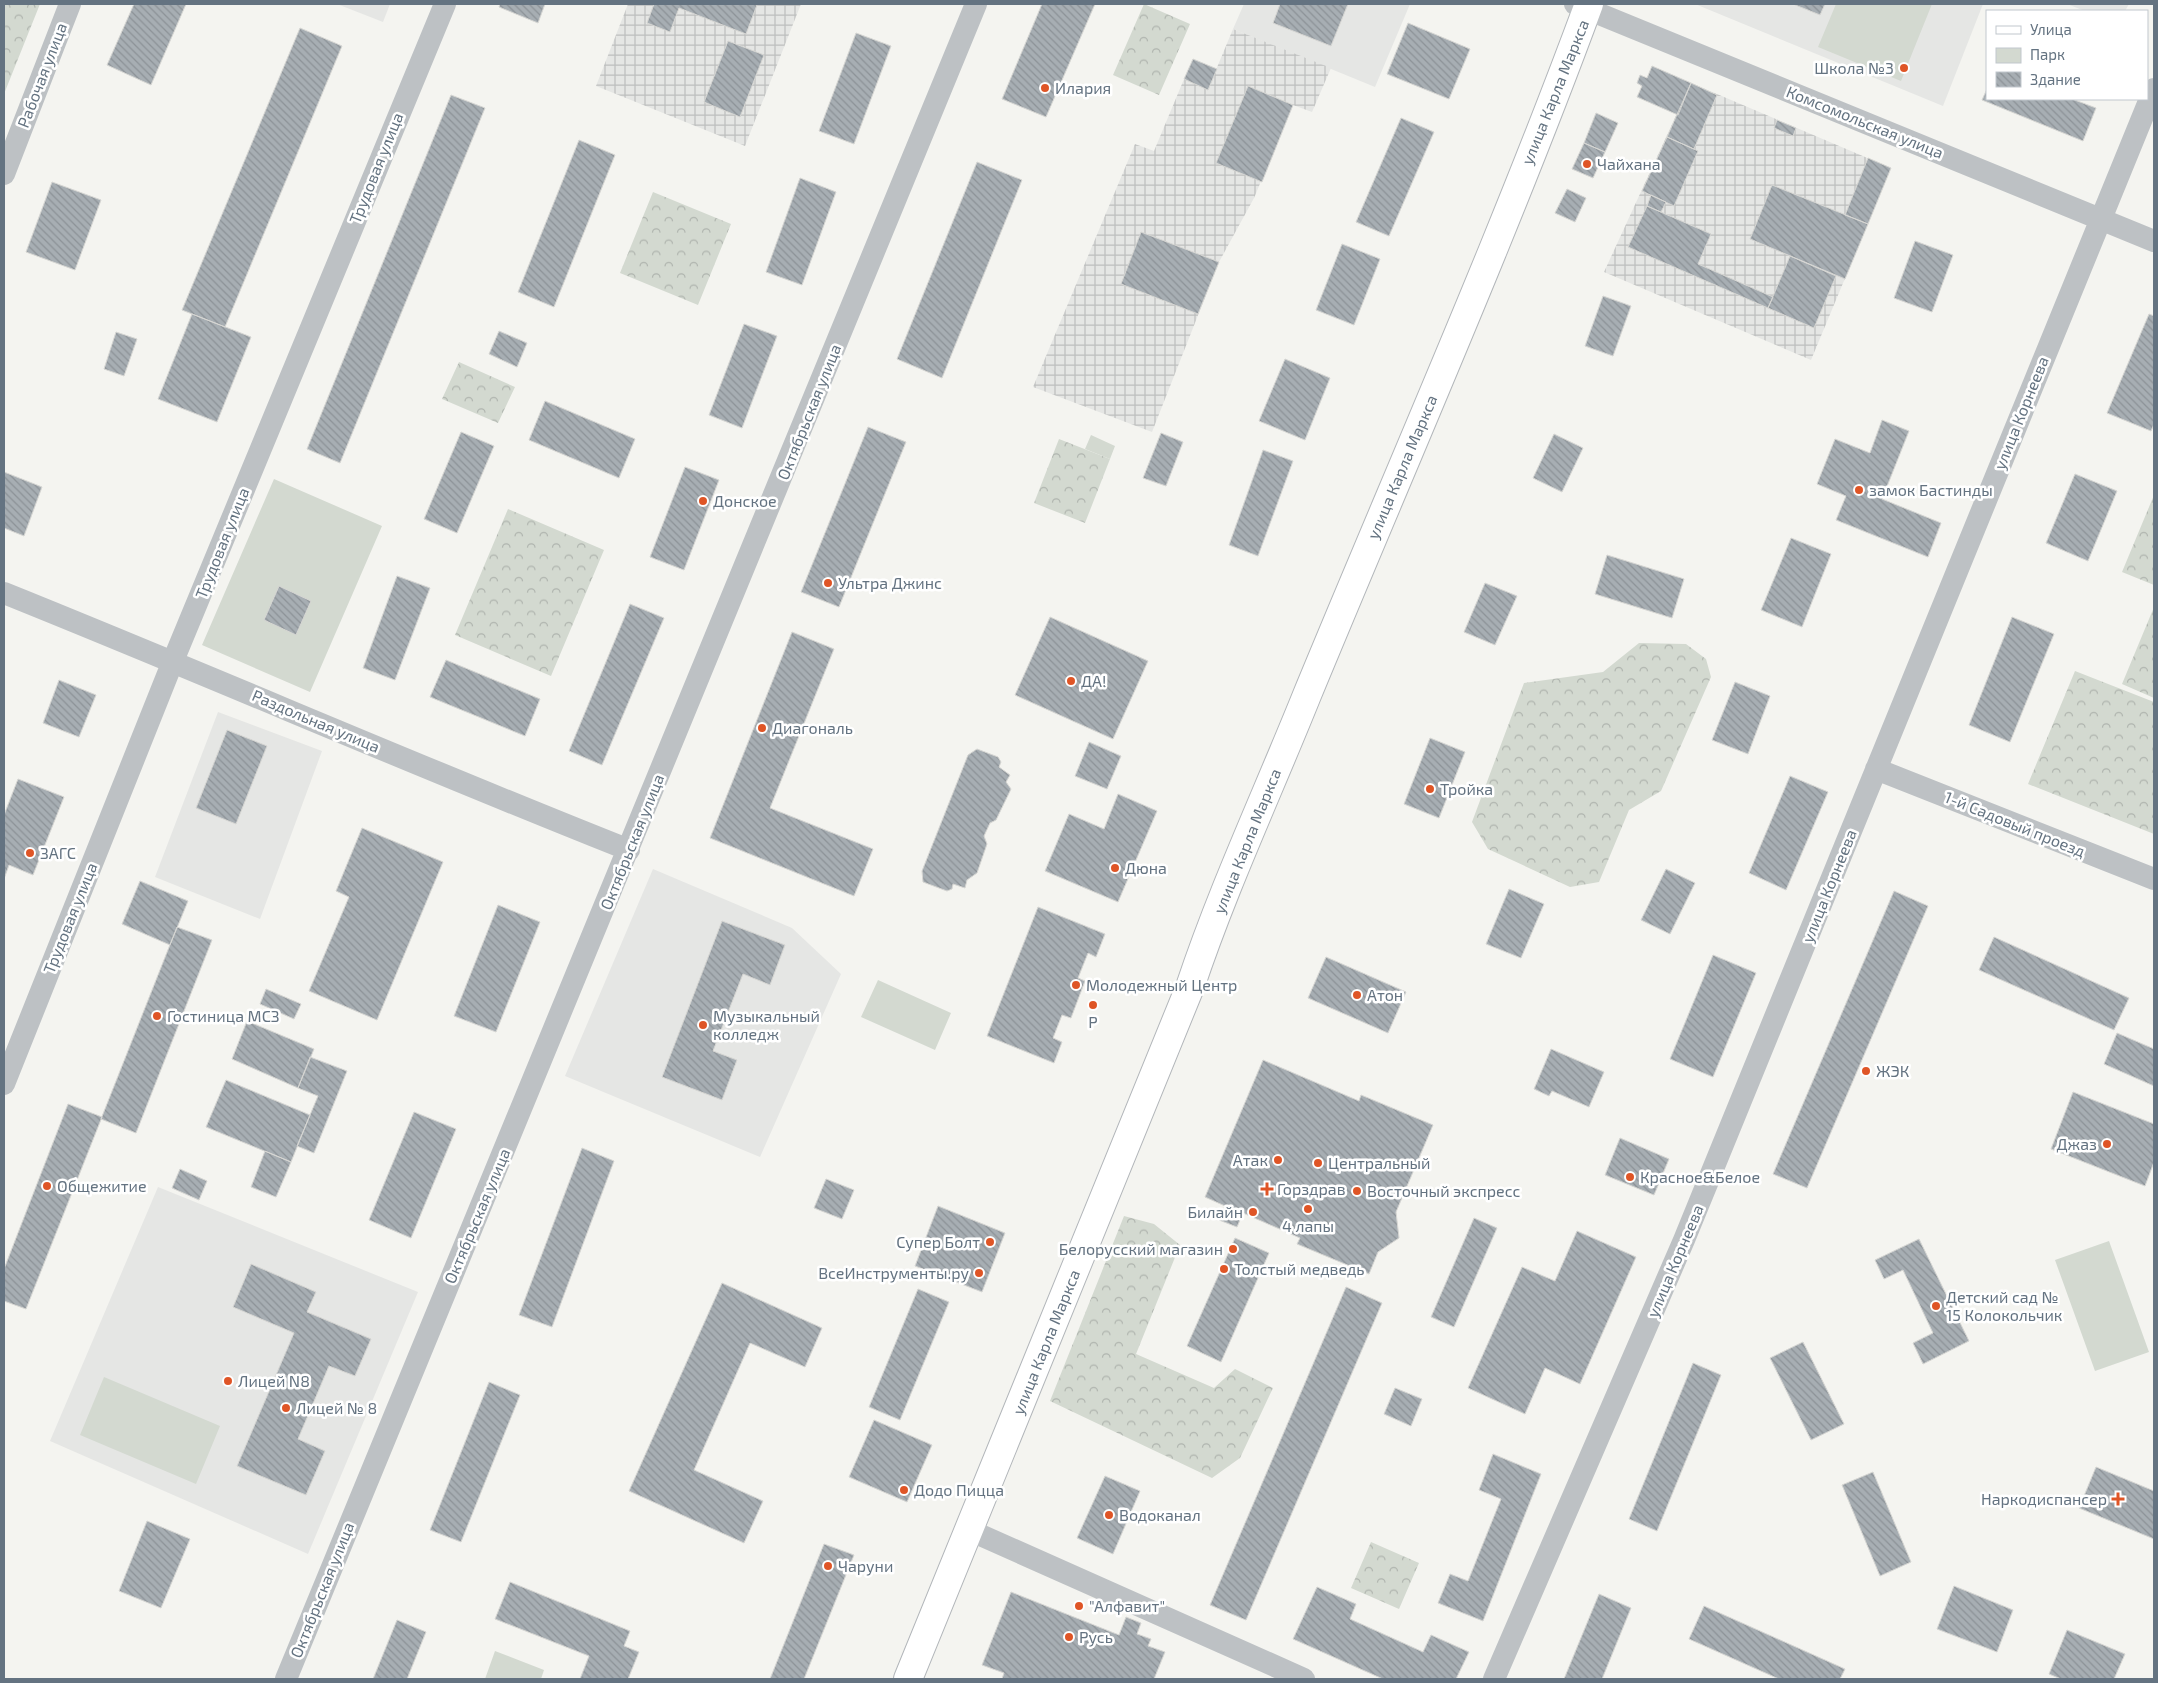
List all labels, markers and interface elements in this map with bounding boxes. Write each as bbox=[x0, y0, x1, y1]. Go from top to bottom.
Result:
legend bbox=[1986, 10, 2148, 100]
street label: улица Карла Маркса bbox=[1517, 16, 1593, 168]
street label: Рабочая улица bbox=[13, 20, 71, 130]
text: Улица bbox=[2030, 20, 2072, 38]
text: Парк bbox=[2030, 45, 2065, 63]
place label: Школа №3 bbox=[1814, 58, 1894, 77]
marker: Школа №3 bbox=[1898, 62, 1910, 74]
text: Здание bbox=[2030, 70, 2081, 88]
place label: Илария bbox=[1055, 78, 1111, 97]
street label: Комсомольская улица bbox=[1783, 81, 1947, 163]
marker: Илария bbox=[1039, 82, 1051, 94]
street label: Трудовая улица bbox=[345, 109, 407, 227]
place label: Чайхана bbox=[1597, 154, 1661, 173]
marker: Чайхана bbox=[1581, 158, 1593, 170]
street label: Октябрьская улица bbox=[773, 341, 845, 483]
street label: улица Корнеева bbox=[1989, 353, 2053, 473]
street label: улица Карла Маркса bbox=[1363, 392, 1441, 542]
place label: замок Бастинды bbox=[1869, 480, 1993, 499]
street label: Трудовая улица bbox=[191, 484, 253, 602]
marker: замок Бастинды bbox=[1853, 484, 1865, 496]
place label: Донское bbox=[713, 491, 777, 510]
marker: Донское bbox=[697, 495, 709, 507]
place label: Ультра Джинс bbox=[838, 573, 942, 592]
marker: Ультра Джинс bbox=[822, 577, 834, 589]
place label: ДА! bbox=[1081, 671, 1106, 690]
marker: ДА! bbox=[1065, 675, 1077, 687]
street label: Раздольная улица bbox=[249, 685, 383, 757]
place label: Диагональ bbox=[772, 718, 853, 737]
marker: Диагональ bbox=[756, 722, 768, 734]
street label: улица Карла Маркса bbox=[1209, 765, 1285, 917]
street label: Октябрьская улица bbox=[596, 771, 668, 913]
place label: Тройка bbox=[1440, 779, 1493, 798]
marker: Тройка bbox=[1424, 783, 1436, 795]
street label: 1-й Садовый проезд bbox=[1942, 787, 2088, 860]
street label: улица Корнеева bbox=[1797, 826, 1861, 946]
place label: ЗАГС bbox=[40, 843, 76, 862]
marker: ЗАГС bbox=[24, 847, 36, 859]
place label: Дюна bbox=[1125, 858, 1167, 877]
street label: Трудовая улица bbox=[39, 859, 101, 977]
marker: Дюна bbox=[1109, 862, 1121, 874]
place label: Молодежный Центр bbox=[1086, 975, 1237, 994]
marker: Молодежный Центр bbox=[1070, 979, 1082, 991]
place label: Атон bbox=[1367, 985, 1403, 1004]
marker: Атон bbox=[1351, 989, 1363, 1001]
marker: P bbox=[1087, 999, 1099, 1011]
place label: Гостиница МСЗ bbox=[167, 1006, 280, 1025]
place label: Музыкальный колледж bbox=[713, 1006, 820, 1043]
marker: Гостиница МСЗ bbox=[151, 1010, 163, 1022]
place label: P bbox=[1088, 1012, 1098, 1031]
marker: Музыкальный колледж bbox=[697, 1019, 709, 1031]
place label: ЖЭК bbox=[1876, 1061, 1910, 1080]
marker: ЖЭК bbox=[1860, 1065, 1872, 1077]
place label: Джаз bbox=[2057, 1134, 2097, 1153]
marker: Джаз bbox=[2101, 1138, 2113, 1150]
street label: Октябрьская улица bbox=[440, 1145, 514, 1287]
place label: Атак bbox=[1233, 1150, 1268, 1169]
place label: Центральный bbox=[1328, 1153, 1431, 1172]
marker: Атак bbox=[1272, 1154, 1284, 1166]
marker: Центральный bbox=[1312, 1157, 1324, 1169]
place label: Красное&Белое bbox=[1640, 1167, 1760, 1186]
marker: Красное&Белое bbox=[1624, 1171, 1636, 1183]
place label: Общежитие bbox=[57, 1176, 147, 1195]
place label: Горздрав bbox=[1277, 1179, 1346, 1198]
marker: Общежитие bbox=[41, 1180, 53, 1192]
place label: Восточный экспресс bbox=[1367, 1181, 1520, 1200]
marker: Горздрав bbox=[1261, 1183, 1273, 1195]
marker: Восточный экспресс bbox=[1351, 1185, 1363, 1197]
place label: Билайн bbox=[1187, 1202, 1243, 1221]
street label: улица Корнеева bbox=[1642, 1202, 1708, 1320]
marker: 4 лапы bbox=[1302, 1203, 1314, 1215]
marker: Билайн bbox=[1247, 1206, 1259, 1218]
place label: 4 лапы bbox=[1282, 1216, 1334, 1235]
place label: Супер Болт bbox=[896, 1232, 980, 1252]
marker: Супер Болт bbox=[984, 1236, 996, 1248]
place label: Белорусский магазин bbox=[1059, 1239, 1223, 1259]
marker: Белорусский магазин bbox=[1227, 1243, 1239, 1255]
place label: Толстый медведь bbox=[1234, 1259, 1365, 1278]
place label: ВсеИнструменты.ру bbox=[818, 1263, 969, 1283]
marker: Толстый медведь bbox=[1218, 1263, 1230, 1275]
street label: улица Карла Маркса bbox=[1008, 1266, 1084, 1418]
marker: ВсеИнструменты.ру bbox=[973, 1267, 985, 1279]
place label: Детский сад № 15 Колокольчик bbox=[1946, 1287, 2063, 1324]
marker: Детский сад № 15 Колокольчик bbox=[1930, 1300, 1942, 1312]
place label: Лицей N8 bbox=[238, 1371, 310, 1390]
marker: Лицей N8 bbox=[222, 1375, 234, 1387]
place label: Лицей № 8 bbox=[296, 1398, 377, 1417]
marker: Лицей № 8 bbox=[280, 1402, 292, 1414]
place label: Додо Пицца bbox=[914, 1480, 1004, 1499]
marker: Додо Пицца bbox=[898, 1484, 910, 1496]
place label: Наркодиспансер bbox=[1981, 1489, 2107, 1508]
marker: Наркодиспансер bbox=[2111, 1492, 2125, 1506]
place label: Водоканал bbox=[1119, 1505, 1201, 1524]
marker: Водоканал bbox=[1103, 1509, 1115, 1521]
street label: Октябрьская улица bbox=[286, 1519, 358, 1661]
place label: Чаруни bbox=[838, 1556, 893, 1576]
marker: Чаруни bbox=[822, 1560, 834, 1572]
place label: "Алфавит" bbox=[1089, 1596, 1165, 1615]
marker: "Алфавит" bbox=[1073, 1600, 1085, 1612]
place label: Русь bbox=[1079, 1627, 1113, 1647]
marker: Русь bbox=[1063, 1631, 1075, 1643]

